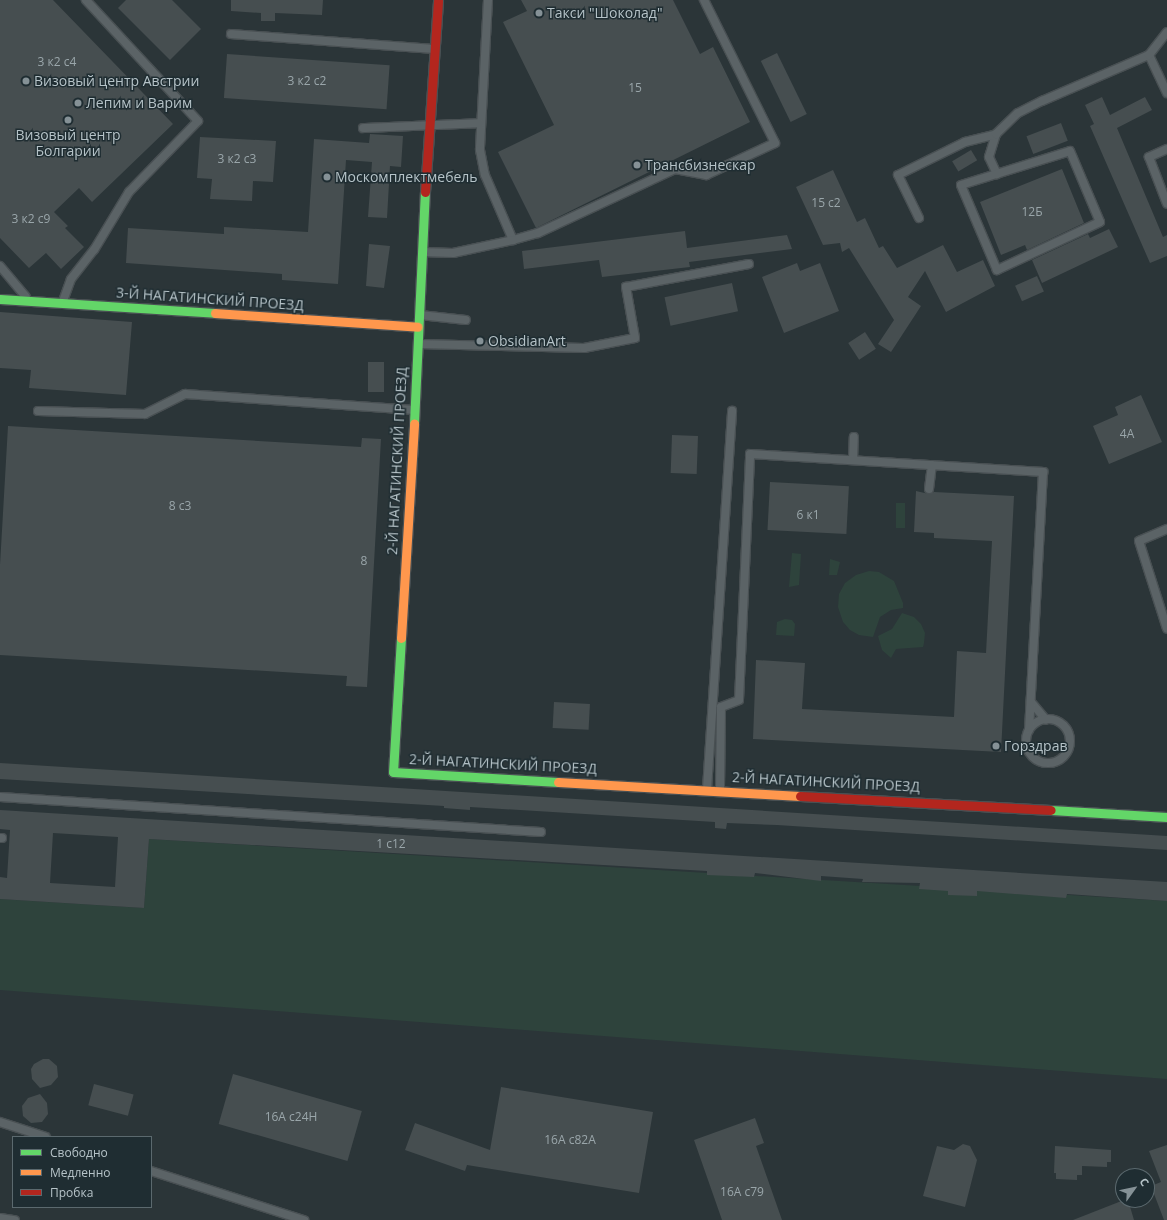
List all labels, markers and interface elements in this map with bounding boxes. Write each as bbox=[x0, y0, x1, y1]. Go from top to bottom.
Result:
place label: Такси "Шоколад" bbox=[547, 5, 662, 21]
marker: Такси "Шоколад" bbox=[534, 8, 544, 18]
house number: 3 к2 с4 bbox=[38, 55, 76, 69]
place label: Визовый центр Австрии bbox=[34, 73, 199, 89]
house number: 3 к2 с2 bbox=[288, 74, 326, 88]
marker: Визовый центр Австрии bbox=[21, 76, 31, 86]
house number: 15 bbox=[628, 81, 642, 95]
place label: Лепим и Варим bbox=[86, 95, 192, 111]
marker: Лепим и Варим bbox=[73, 98, 83, 108]
marker: Визовый центр Болгарии bbox=[63, 115, 73, 125]
place label: Визовый центр Болгарии bbox=[15, 127, 121, 160]
house number: 3 к2 с3 bbox=[218, 152, 256, 166]
place label: Трансбизнескар bbox=[645, 157, 756, 173]
marker: Трансбизнескар bbox=[632, 160, 642, 170]
place label: Москомплектмебель bbox=[335, 169, 478, 185]
marker: Москомплектмебель bbox=[322, 172, 332, 182]
house number: 15 с2 bbox=[811, 196, 841, 210]
house number: 12Б bbox=[1021, 205, 1043, 219]
house number: 3 к2 с9 bbox=[12, 212, 50, 226]
street label: 3-Й НАГАТИНСКИЙ ПРОЕЗД bbox=[116, 284, 304, 314]
place label: ObsidianArt bbox=[488, 333, 566, 349]
marker: ObsidianArt bbox=[475, 336, 485, 346]
street label: 2-Й НАГАТИНСКИЙ ПРОЕЗД bbox=[384, 367, 410, 555]
house number: 4А bbox=[1120, 427, 1134, 441]
house number: 8 с3 bbox=[169, 499, 191, 513]
house number: 6 к1 bbox=[796, 508, 820, 522]
house number: 8 bbox=[361, 554, 367, 568]
place label: Горздрав bbox=[1004, 738, 1067, 754]
marker: Горздрав bbox=[991, 741, 1001, 751]
street label: 2-Й НАГАТИНСКИЙ ПРОЕЗД bbox=[409, 751, 597, 777]
street label: 2-Й НАГАТИНСКИЙ ПРОЕЗД bbox=[732, 769, 920, 795]
house number: 1 с12 bbox=[376, 837, 406, 851]
house number: 16А с24Н bbox=[265, 1110, 317, 1124]
house number: 16А с82А bbox=[544, 1133, 596, 1147]
legend bbox=[12, 1136, 152, 1208]
text: Свободно bbox=[50, 1144, 108, 1161]
text: Медленно bbox=[50, 1164, 110, 1181]
north arrow bbox=[1115, 1168, 1155, 1208]
text: С bbox=[1136, 1175, 1153, 1189]
text: Пробка bbox=[50, 1184, 93, 1201]
house number: 16А с79 bbox=[720, 1185, 764, 1199]

